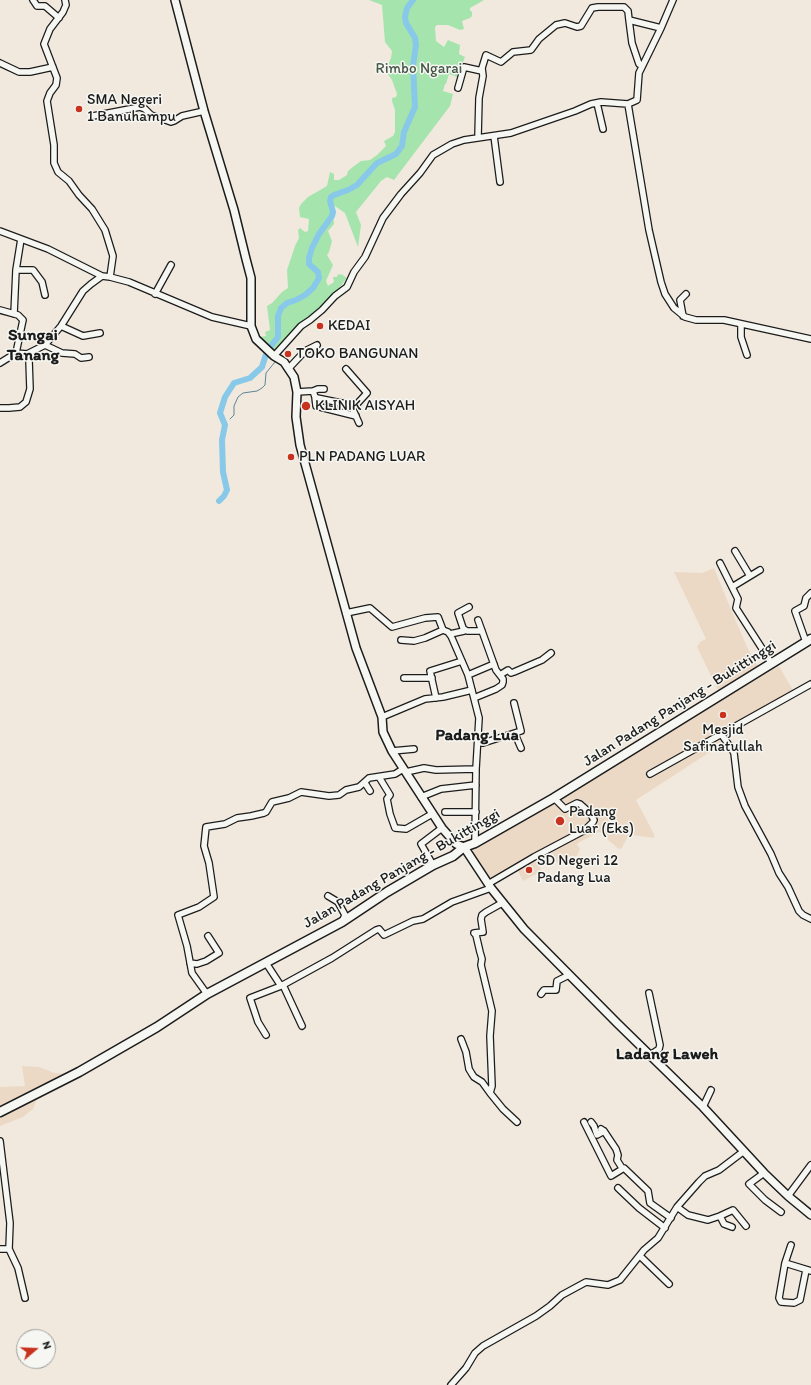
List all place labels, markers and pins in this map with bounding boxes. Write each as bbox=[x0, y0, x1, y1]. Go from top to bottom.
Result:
place label: SMA Negeri 1 Banuhampu bbox=[87, 91, 176, 126]
marker: SMA Negeri 1 Banuhampu bbox=[74, 104, 84, 114]
place label: KEDAI bbox=[328, 317, 371, 335]
marker: KEDAI bbox=[315, 321, 325, 331]
place label: TOKO BANGUNAN bbox=[296, 345, 418, 363]
marker: TOKO BANGUNAN bbox=[283, 349, 293, 359]
place label: KLINIK AISYAH bbox=[315, 397, 415, 415]
marker: KLINIK AISYAH bbox=[300, 400, 312, 412]
place label: PLN PADANG LUAR bbox=[299, 448, 425, 466]
marker: PLN PADANG LUAR bbox=[286, 452, 296, 462]
marker: Mesjid Safinatullah bbox=[718, 710, 728, 720]
place label: Mesjid Safinatullah bbox=[683, 721, 763, 756]
place label: Padang Luar (Eks) bbox=[569, 803, 634, 838]
marker: Padang Luar (Eks) bbox=[554, 815, 566, 827]
place label: SD Negeri 12 Padang Lua bbox=[537, 852, 618, 887]
marker: SD Negeri 12 Padang Lua bbox=[524, 865, 534, 875]

